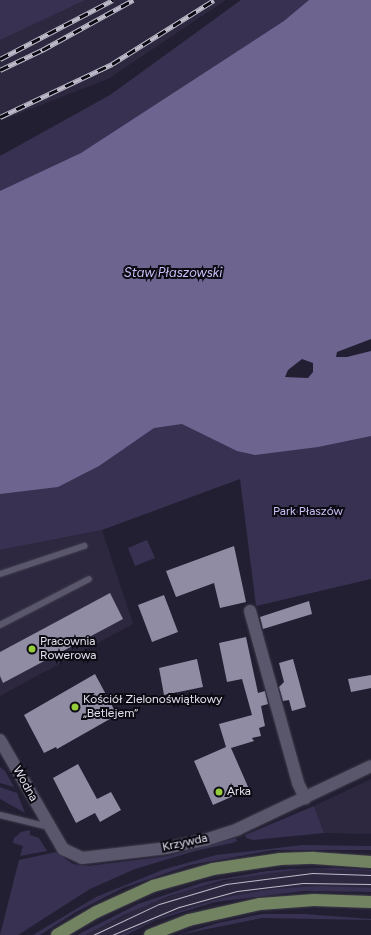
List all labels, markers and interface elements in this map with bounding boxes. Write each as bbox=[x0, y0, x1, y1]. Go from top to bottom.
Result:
water label: Staw Płaszowski bbox=[124, 265, 222, 281]
park label: Park Płaszów bbox=[273, 505, 343, 519]
place label: Pracownia Rowerowa bbox=[40, 635, 96, 663]
marker: Pracownia Rowerowa bbox=[27, 644, 37, 654]
place label: Kościół Zielonoświątkowy „Betlejem” bbox=[83, 693, 222, 721]
marker: Kościół Zielonoświątkowy „Betlejem” bbox=[70, 702, 80, 712]
street label: Wodna bbox=[10, 764, 40, 804]
place label: Arka bbox=[227, 785, 251, 799]
marker: Arka bbox=[214, 787, 224, 797]
street label: Krzywda bbox=[161, 831, 209, 855]

